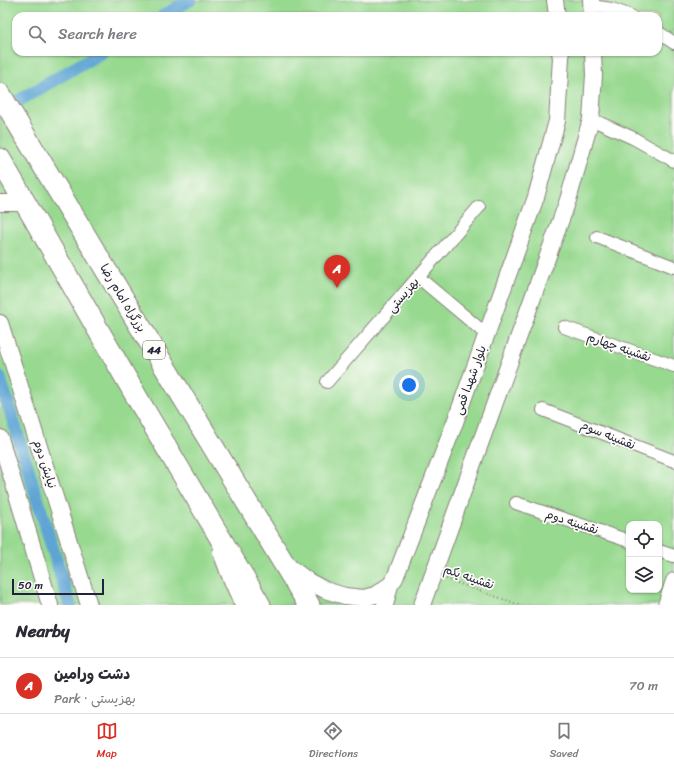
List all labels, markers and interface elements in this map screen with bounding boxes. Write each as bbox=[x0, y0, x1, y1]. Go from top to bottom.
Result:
search box bbox=[12, 12, 662, 56]
text: Search here bbox=[58, 21, 137, 47]
icon: search bbox=[26, 23, 48, 45]
pin: A bbox=[324, 255, 350, 288]
street label: بزرگراه امام رضا bbox=[94, 259, 152, 337]
street label: بهزیستی bbox=[381, 272, 425, 318]
street label: نقشینه چهارم bbox=[584, 326, 654, 368]
road number: 44 bbox=[143, 341, 165, 359]
street label: بلوار شهدا قمی bbox=[447, 342, 493, 418]
your location bbox=[399, 375, 419, 395]
street label: نقشینه سوم bbox=[577, 414, 639, 456]
street label: نیایش دوم bbox=[27, 437, 63, 491]
street label: نقشینه دوم bbox=[543, 503, 601, 541]
map controls bbox=[626, 521, 662, 593]
button: locate bbox=[626, 521, 662, 557]
button: layers bbox=[626, 557, 662, 593]
street label: نقشینه یکم bbox=[441, 558, 497, 596]
text: 50 m bbox=[18, 576, 43, 595]
scale bar bbox=[12, 577, 104, 596]
text: Nearby bbox=[16, 616, 70, 646]
text: دشت ورامین bbox=[54, 661, 130, 687]
text: A bbox=[25, 674, 33, 697]
text: 70 m bbox=[629, 674, 658, 697]
text: Park · بهزیستی bbox=[54, 687, 136, 710]
tab: Map bbox=[96, 720, 118, 763]
tab: Directions bbox=[309, 720, 358, 763]
tab: Saved bbox=[549, 720, 578, 763]

